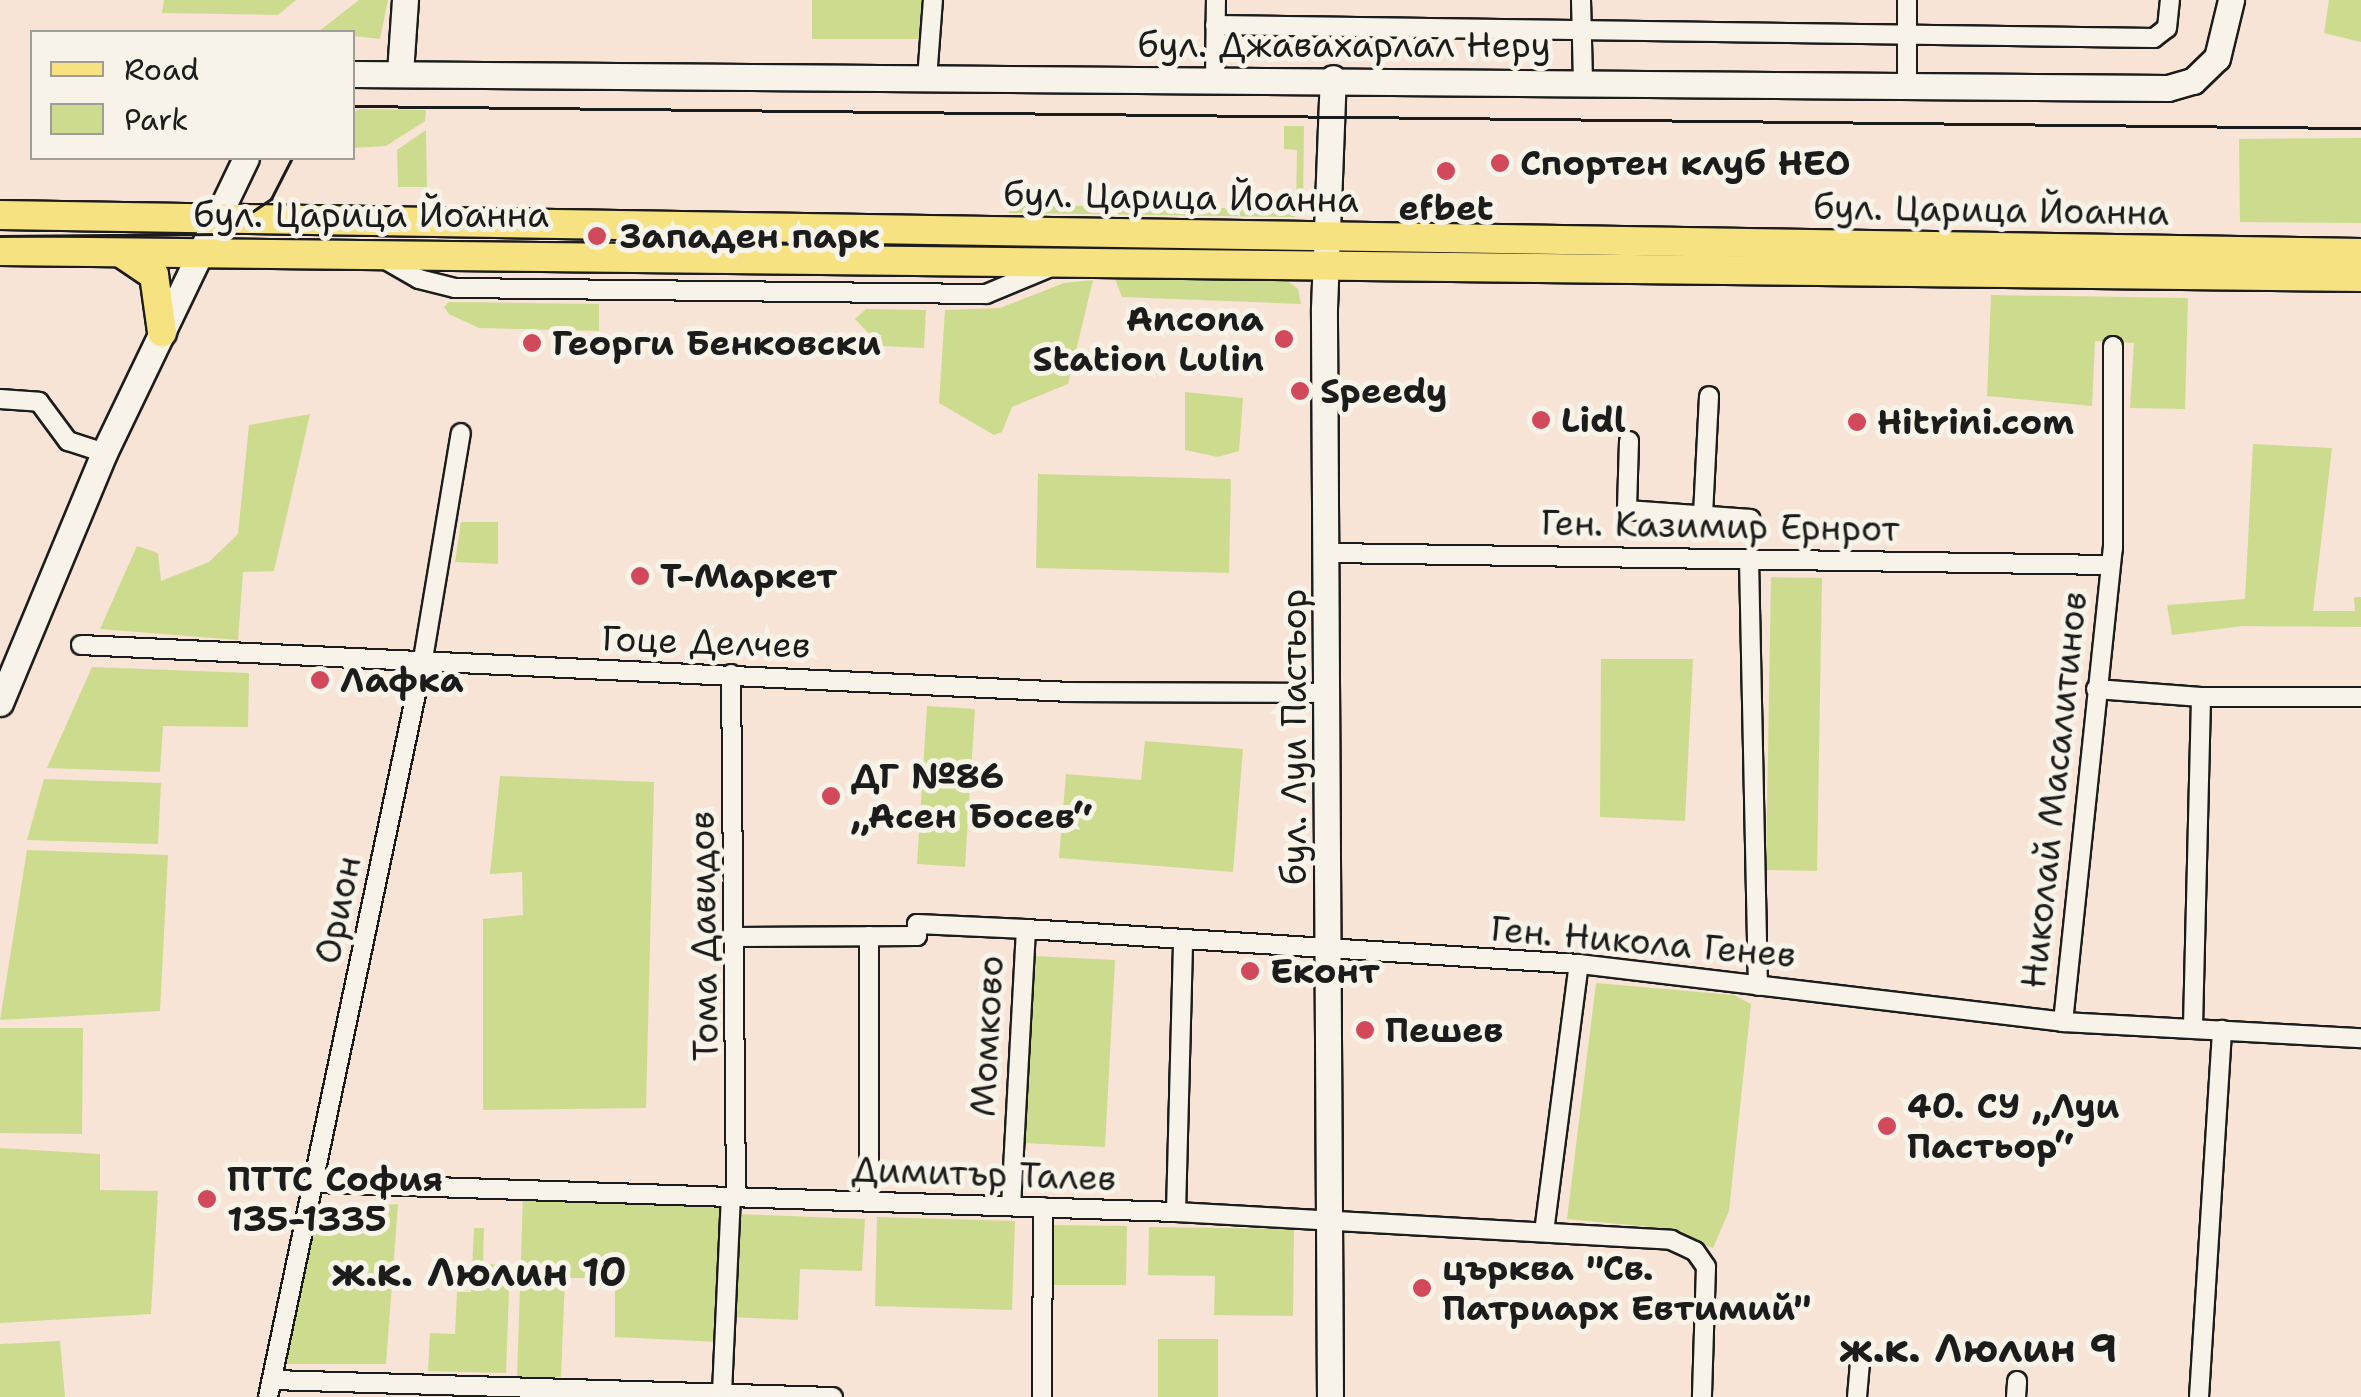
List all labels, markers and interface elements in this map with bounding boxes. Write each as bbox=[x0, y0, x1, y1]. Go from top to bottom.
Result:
street label: бул. Джавахарлал Неру bbox=[1137, 24, 1551, 66]
legend bbox=[30, 30, 355, 160]
text: Road bbox=[124, 49, 199, 90]
text: Park bbox=[124, 99, 188, 140]
place label: Спортен клуб НЕО bbox=[1520, 142, 1851, 184]
marker: Спортен клуб НЕО bbox=[1489, 152, 1511, 174]
marker: efbet bbox=[1435, 160, 1457, 182]
street label: бул. Царица Йоанна bbox=[1003, 173, 1359, 221]
street label: бул. Царица Йоанна bbox=[1813, 186, 2169, 234]
place label: efbet bbox=[1398, 187, 1494, 229]
street label: бул. Царица Йоанна bbox=[193, 194, 549, 236]
place label: Западен парк bbox=[620, 215, 880, 257]
marker: Западен парк bbox=[584, 223, 610, 249]
place label: Ancona Station Lulin bbox=[1033, 298, 1264, 380]
place label: Георги Бенковски bbox=[552, 322, 881, 364]
marker: Ancona Station Lulin bbox=[1273, 328, 1295, 350]
marker: Георги Бенковски bbox=[521, 332, 543, 354]
place label: Speedy bbox=[1320, 370, 1447, 412]
marker: Speedy bbox=[1289, 380, 1311, 402]
place label: Lidl bbox=[1561, 399, 1626, 441]
place label: Hitrini.com bbox=[1877, 401, 2074, 443]
marker: Lidl bbox=[1530, 409, 1552, 431]
marker: Hitrini.com bbox=[1846, 411, 1868, 433]
street label: Ген. Казимир Ернрот bbox=[1540, 502, 1900, 550]
place label: Т-Маркет bbox=[660, 555, 837, 597]
marker: Т-Маркет bbox=[629, 565, 651, 587]
street label: бул. Луи Пастьор bbox=[1273, 588, 1315, 886]
street label: Николай Масалитинов bbox=[2012, 590, 2096, 990]
street label: Гоце Делчев bbox=[601, 617, 811, 667]
place label: Лафка bbox=[340, 659, 464, 701]
marker: Лафка bbox=[309, 669, 331, 691]
place label: ДГ №86 „Асен Босев“ bbox=[851, 755, 1092, 837]
marker: ДГ №86 „Асен Босев“ bbox=[820, 785, 842, 807]
street label: Тома Давидов bbox=[681, 811, 727, 1061]
street label: Орион bbox=[306, 852, 370, 968]
street label: Ген. Никола Генев bbox=[1489, 908, 1797, 976]
place label: Еконт bbox=[1270, 950, 1380, 992]
street label: Момково bbox=[962, 954, 1012, 1118]
marker: Еконт bbox=[1239, 960, 1261, 982]
place label: Пешев bbox=[1385, 1009, 1503, 1051]
marker: Пешев bbox=[1354, 1019, 1376, 1041]
place label: 40. СУ „Луи Пастьор“ bbox=[1907, 1085, 2120, 1167]
marker: 40. СУ „Луи Пастьор“ bbox=[1876, 1115, 1898, 1137]
street label: Димитър Талев bbox=[851, 1148, 1117, 1200]
place label: ПТТС София 135-1335 bbox=[227, 1158, 443, 1240]
marker: ПТТС София 135-1335 bbox=[196, 1188, 218, 1210]
place label: църква "Св. Патриарх Евтимий" bbox=[1442, 1247, 1812, 1329]
district label: ж.к. Люлин 10 bbox=[331, 1248, 627, 1296]
marker: църква "Св. Патриарх Евтимий" bbox=[1411, 1277, 1433, 1299]
district label: ж.к. Люлин 9 bbox=[1839, 1324, 2117, 1372]

